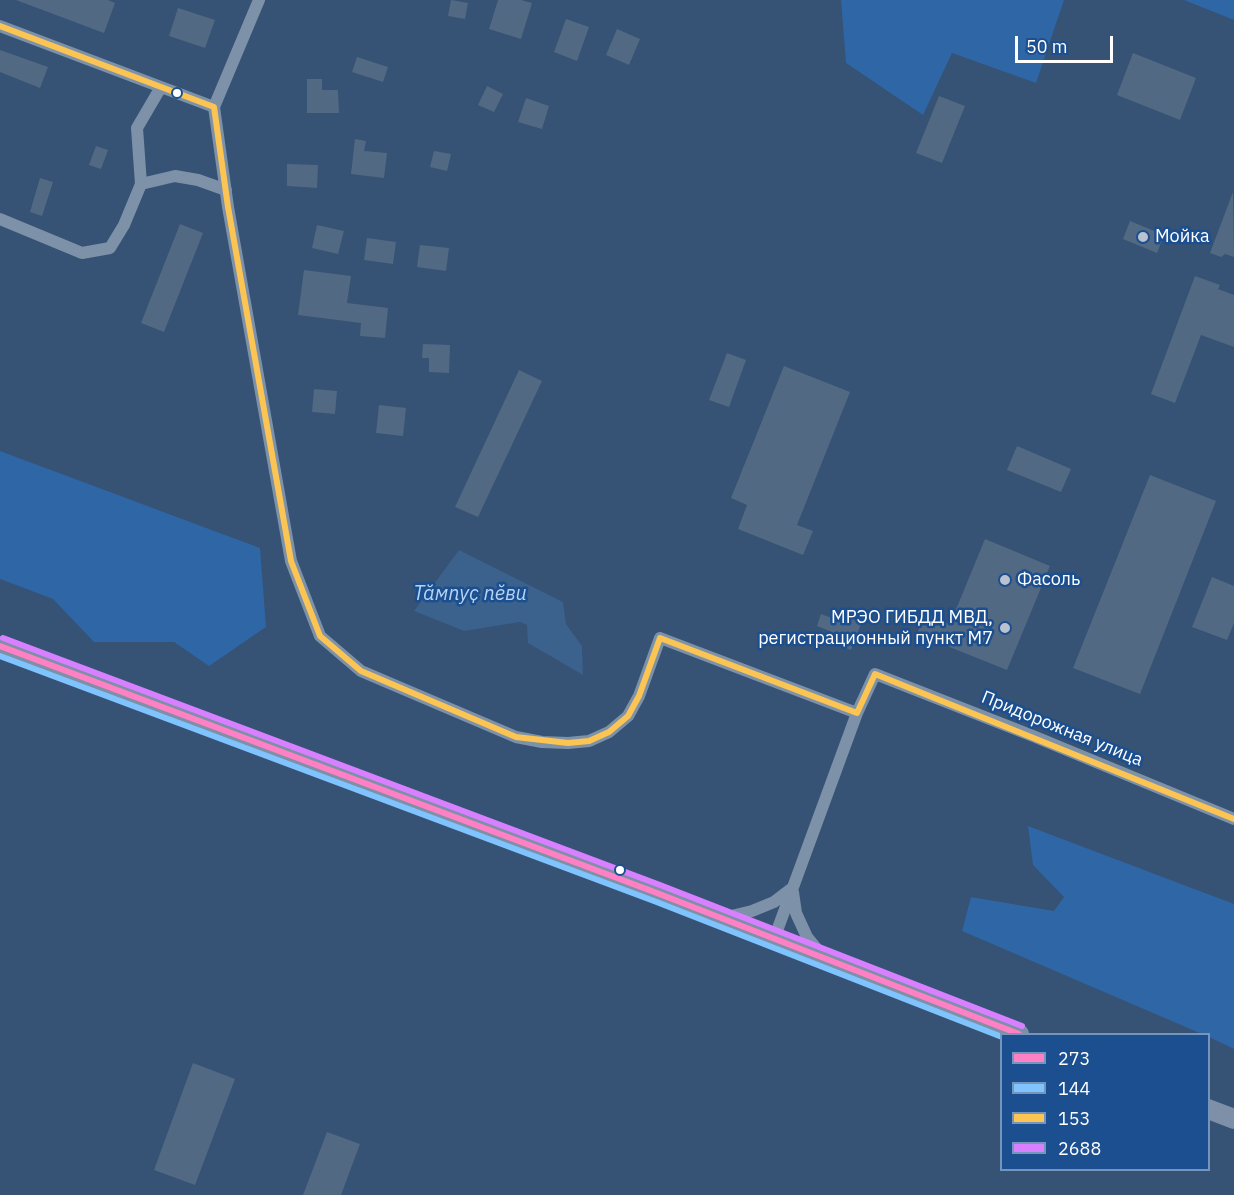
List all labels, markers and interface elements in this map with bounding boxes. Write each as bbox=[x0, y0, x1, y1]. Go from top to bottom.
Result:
scale bar bbox=[1018, 24, 1116, 62]
text: 50 m bbox=[1026, 35, 1068, 58]
unlabelled marker bbox=[171, 87, 183, 99]
place label: Мойка bbox=[1155, 226, 1210, 248]
marker: Мойка bbox=[1136, 230, 1150, 244]
place label: Фасоль bbox=[1017, 569, 1080, 591]
marker: Фасоль bbox=[998, 573, 1012, 587]
water label: Тӑмпуҫ пӗви bbox=[413, 582, 527, 606]
place label: МРЭО ГИБДД МВД, регистрационный пункт М7 bbox=[758, 607, 993, 650]
marker: МРЭО ГИБДД МВД, регистрационный пункт М7 bbox=[998, 621, 1012, 635]
street label: Придорожная улица bbox=[978, 687, 1146, 771]
unlabelled marker bbox=[614, 864, 626, 876]
legend bbox=[1000, 1033, 1210, 1171]
text: 273 bbox=[1058, 1047, 1090, 1070]
text: 144 bbox=[1058, 1077, 1090, 1100]
text: 153 bbox=[1058, 1107, 1090, 1130]
text: 2688 bbox=[1058, 1137, 1101, 1160]

